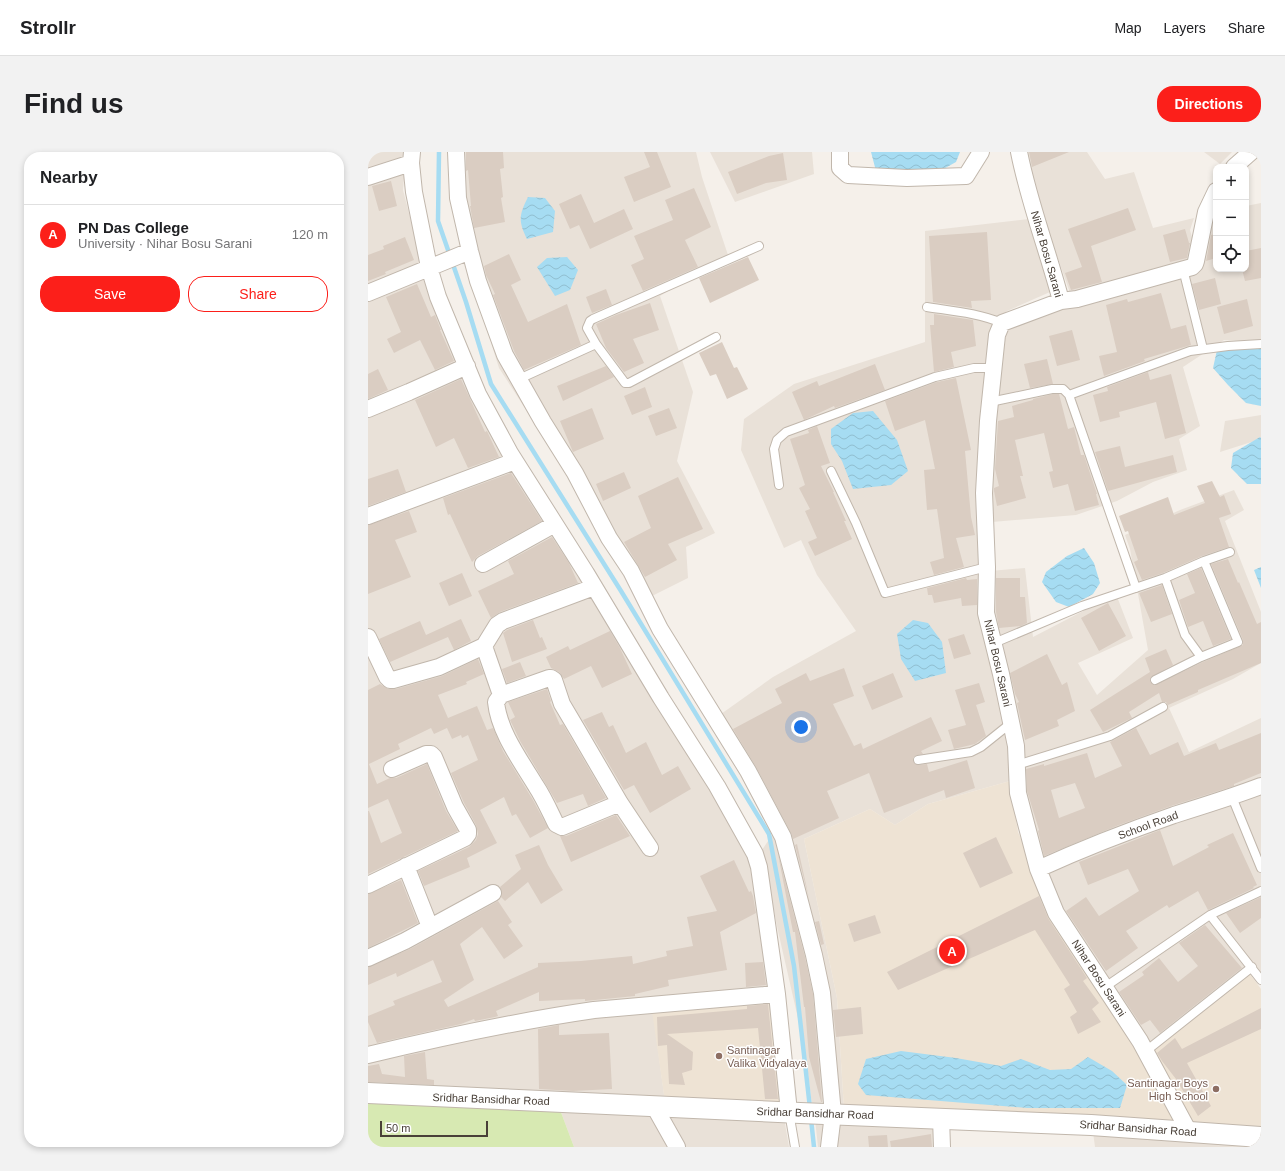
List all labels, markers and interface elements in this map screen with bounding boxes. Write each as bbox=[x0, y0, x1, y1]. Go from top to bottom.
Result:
text: Strollr bbox=[20, 17, 76, 38]
text: Map bbox=[1114, 20, 1142, 36]
text: Layers bbox=[1164, 20, 1206, 36]
text: Share bbox=[1228, 20, 1265, 36]
button: Directions bbox=[1157, 86, 1261, 122]
text: Find us bbox=[24, 88, 124, 119]
map controls bbox=[1213, 164, 1249, 272]
button: + bbox=[1213, 164, 1249, 200]
text: Nearby bbox=[40, 168, 98, 187]
button: − bbox=[1213, 200, 1249, 236]
street label: Nihar Bosu Sarani bbox=[1029, 209, 1065, 299]
text: PN Das College bbox=[78, 219, 189, 236]
text: A bbox=[48, 227, 58, 242]
text: 120 m bbox=[292, 227, 328, 242]
text: University · Nihar Bosu Sarani bbox=[78, 236, 252, 251]
button: locate bbox=[1213, 236, 1249, 272]
button: Save bbox=[40, 276, 180, 312]
button: Share bbox=[188, 276, 328, 312]
street label: Nihar Bosu Sarani bbox=[982, 618, 1014, 708]
your location bbox=[791, 717, 811, 737]
street label: School Road bbox=[1116, 809, 1180, 841]
pin: A bbox=[939, 936, 965, 966]
street label: Nihar Bosu Sarani bbox=[1070, 937, 1128, 1019]
place label: Santinagar Valika Vidyalaya bbox=[727, 1044, 808, 1069]
marker: Santinagar Valika Vidyalaya bbox=[714, 1051, 724, 1061]
place label: Santinagar Boys High School bbox=[1127, 1077, 1208, 1102]
marker: Santinagar Boys High School bbox=[1211, 1084, 1221, 1094]
street label: Sridhar Bansidhar Road bbox=[432, 1091, 550, 1107]
street label: Sridhar Bansidhar Road bbox=[756, 1105, 874, 1121]
street label: Sridhar Bansidhar Road bbox=[1079, 1118, 1197, 1138]
scale bar bbox=[380, 1119, 488, 1138]
text: 50 m bbox=[386, 1122, 410, 1134]

